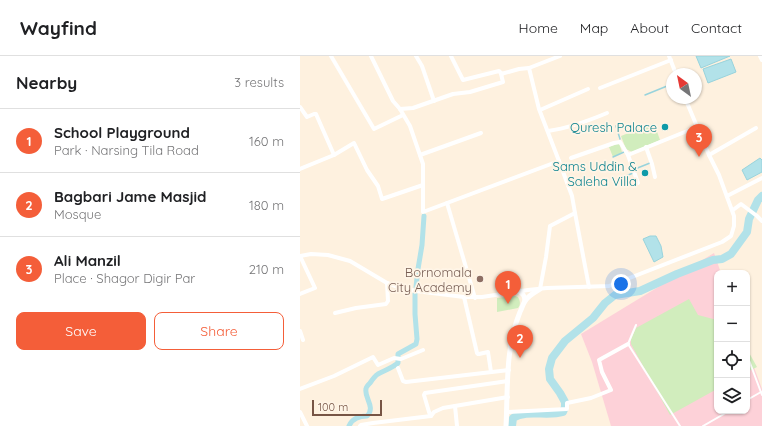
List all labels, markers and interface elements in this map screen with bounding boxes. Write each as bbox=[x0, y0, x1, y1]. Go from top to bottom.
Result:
text: Wayfind bbox=[20, 16, 97, 40]
text: Home bbox=[519, 19, 558, 37]
text: Map bbox=[580, 19, 608, 37]
text: About bbox=[630, 19, 669, 37]
text: Contact bbox=[691, 19, 742, 37]
north arrow bbox=[666, 68, 702, 104]
text: Nearby bbox=[16, 72, 77, 93]
text: 3 results bbox=[234, 74, 284, 90]
place label: Quresh Palace bbox=[570, 119, 657, 135]
marker: Quresh Palace bbox=[660, 122, 670, 132]
text: School Playground bbox=[54, 123, 190, 142]
pin: 3 bbox=[686, 124, 712, 157]
text: 1 bbox=[26, 133, 32, 149]
text: 160 m bbox=[249, 133, 284, 149]
text: Park · Narsing Tila Road bbox=[54, 142, 199, 158]
place label: Sams Uddin & Saleha Villa bbox=[553, 158, 637, 189]
marker: Sams Uddin & Saleha Villa bbox=[640, 168, 650, 178]
text: Bagbari Jame Masjid bbox=[54, 187, 207, 206]
text: 2 bbox=[25, 197, 33, 213]
text: 180 m bbox=[249, 197, 284, 213]
text: Mosque bbox=[54, 206, 101, 222]
text: Ali Manzil bbox=[54, 251, 121, 270]
text: 3 bbox=[26, 261, 32, 277]
text: 210 m bbox=[249, 261, 284, 277]
place label: Bornomala City Academy bbox=[388, 264, 472, 295]
text: Place · Shagor Digir Par bbox=[54, 270, 195, 286]
map controls bbox=[714, 270, 750, 414]
button: + bbox=[714, 270, 750, 306]
pin: 1 bbox=[495, 271, 521, 304]
marker: Bornomala City Academy bbox=[475, 274, 485, 284]
your location bbox=[611, 274, 631, 294]
button: − bbox=[714, 306, 750, 342]
button: Save bbox=[16, 312, 146, 350]
button: Share bbox=[154, 312, 284, 350]
pin: 2 bbox=[507, 325, 533, 358]
button: locate bbox=[714, 342, 750, 378]
button: layers bbox=[714, 378, 750, 414]
scale bar bbox=[312, 398, 382, 417]
text: 100 m bbox=[318, 400, 348, 414]

